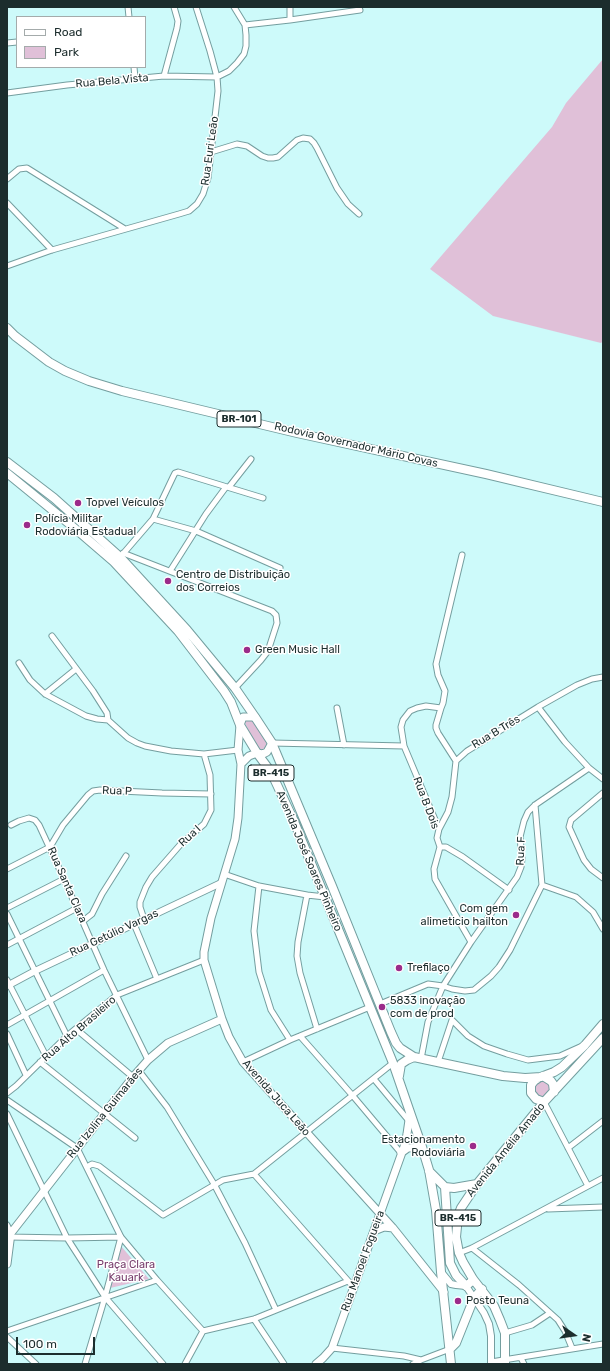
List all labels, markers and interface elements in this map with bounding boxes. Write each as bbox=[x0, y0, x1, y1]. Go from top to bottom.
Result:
legend bbox=[16, 16, 146, 68]
text: Road bbox=[54, 25, 82, 39]
text: Park bbox=[54, 45, 79, 59]
street label: Rua Bela Vista bbox=[75, 71, 149, 91]
street label: Rua Euri Leão bbox=[199, 115, 221, 187]
road number: BR-101 bbox=[217, 411, 261, 427]
street label: Rodovia Governador Mário Covas bbox=[273, 420, 439, 470]
place label: Topvel Veículos bbox=[86, 496, 164, 510]
marker: Topvel Veículos bbox=[73, 498, 83, 508]
place label: Polícia Militar Rodoviária Estadual bbox=[35, 512, 136, 538]
marker: Polícia Militar Rodoviária Estadual bbox=[22, 520, 32, 530]
place label: Centro de Distribuição dos Correios bbox=[176, 568, 290, 594]
marker: Centro de Distribuição dos Correios bbox=[163, 576, 173, 586]
place label: Green Music Hall bbox=[255, 643, 340, 657]
marker: Green Music Hall bbox=[242, 645, 252, 655]
street label: Rua B Três bbox=[469, 712, 523, 752]
road number: BR-415 bbox=[248, 765, 294, 781]
street label: Rua B Dois bbox=[410, 775, 442, 831]
street label: Rua P bbox=[102, 784, 132, 798]
street label: Avenida José Soares Pinheiro bbox=[273, 789, 345, 933]
street label: Rua I bbox=[176, 822, 204, 850]
street label: Rua F bbox=[514, 836, 528, 866]
street label: Rua Santa Clara bbox=[44, 845, 90, 925]
place label: Com gem alimeticio hailton bbox=[421, 902, 508, 928]
street label: Rua Getúlio Vargas bbox=[68, 907, 160, 959]
marker: Com gem alimeticio hailton bbox=[511, 910, 521, 920]
place label: Trefilaço bbox=[407, 961, 450, 975]
marker: Trefilaço bbox=[394, 963, 404, 973]
street label: Rua Alto Brasileiro bbox=[39, 993, 119, 1065]
place label: 5833 inovação com de prod bbox=[390, 994, 465, 1020]
marker: 5833 inovação com de prod bbox=[377, 1002, 387, 1012]
street label: Avenida Juca Leão bbox=[239, 1057, 313, 1139]
street label: Rua Izolina Guimarães bbox=[64, 1065, 146, 1161]
street label: Avenida Amélia Amado bbox=[464, 1100, 548, 1200]
place label: Estacionamento Rodoviária bbox=[381, 1133, 465, 1159]
marker: Estacionamento Rodoviária bbox=[468, 1141, 478, 1151]
street label: Rua Manoel Fogueira bbox=[339, 1209, 387, 1313]
road number: BR-415 bbox=[435, 1210, 481, 1226]
park label: Praça Clara Kauark bbox=[97, 1258, 155, 1284]
place label: Posto Teuna bbox=[466, 1294, 529, 1308]
marker: Posto Teuna bbox=[453, 1296, 463, 1306]
north arrow bbox=[554, 1315, 594, 1355]
scale bar bbox=[18, 1329, 97, 1355]
text: N bbox=[579, 1332, 593, 1343]
text: 100 m bbox=[23, 1337, 57, 1351]

